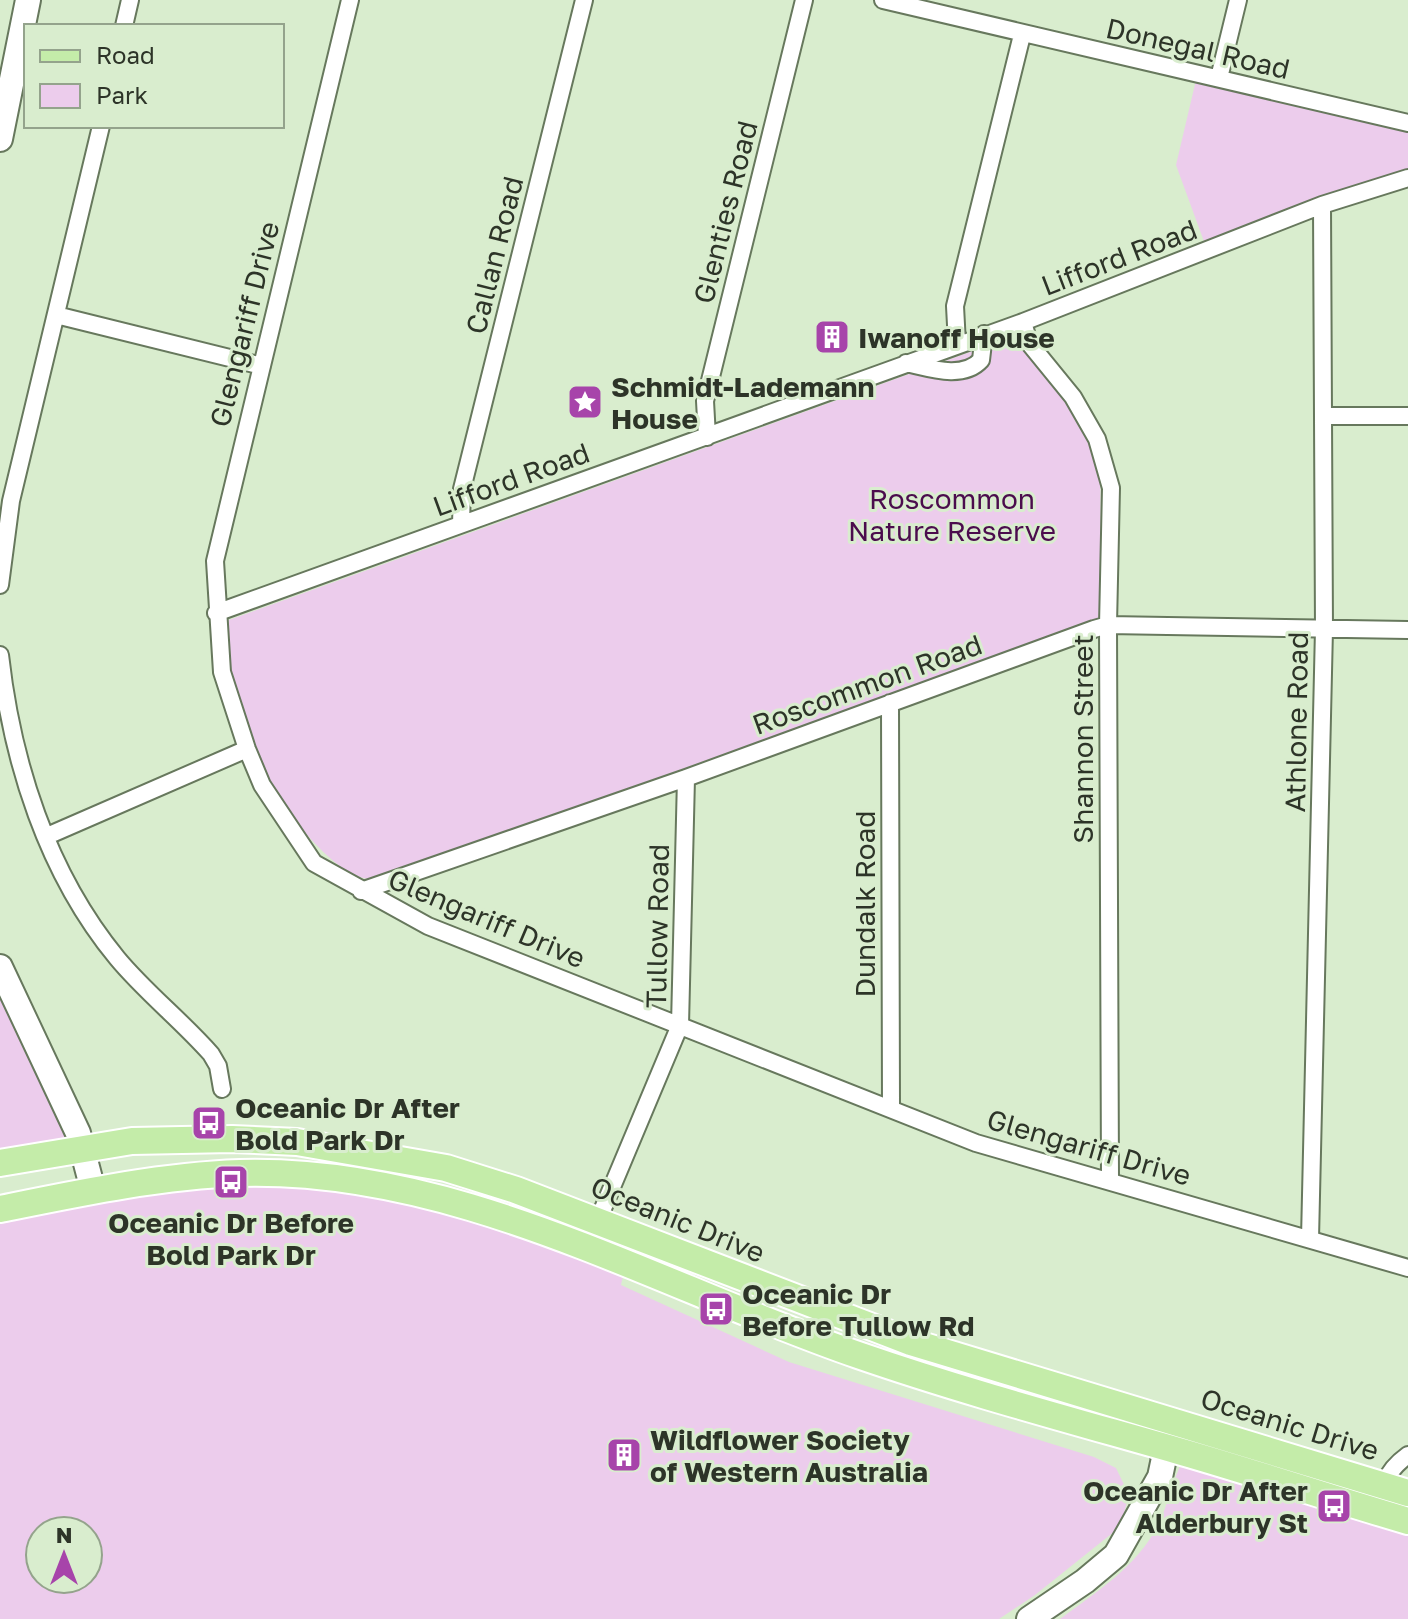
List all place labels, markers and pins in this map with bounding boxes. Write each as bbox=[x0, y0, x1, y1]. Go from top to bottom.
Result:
building icon: Iwanoff House bbox=[813, 318, 851, 356]
place label: Iwanoff House bbox=[858, 321, 1055, 354]
place label: Schmidt-Lademann House bbox=[611, 370, 874, 435]
place icon: Schmidt-Lademann House bbox=[566, 383, 604, 421]
place label: Oceanic Dr After Bold Park Dr bbox=[235, 1091, 460, 1156]
bus stop icon: Oceanic Dr After Bold Park Dr bbox=[190, 1104, 228, 1142]
bus stop icon: Oceanic Dr Before Bold Park Dr bbox=[212, 1163, 250, 1201]
place label: Oceanic Dr Before Bold Park Dr bbox=[108, 1206, 354, 1271]
place label: Oceanic Dr Before Tullow Rd bbox=[742, 1277, 975, 1342]
bus stop icon: Oceanic Dr Before Tullow Rd bbox=[697, 1290, 735, 1328]
place label: Wildflower Society of Western Australia bbox=[650, 1423, 928, 1488]
building icon: Wildflower Society of Western Australia bbox=[605, 1436, 643, 1474]
place label: Oceanic Dr After Alderbury St bbox=[1083, 1474, 1308, 1539]
bus stop icon: Oceanic Dr After Alderbury St bbox=[1315, 1487, 1353, 1525]

